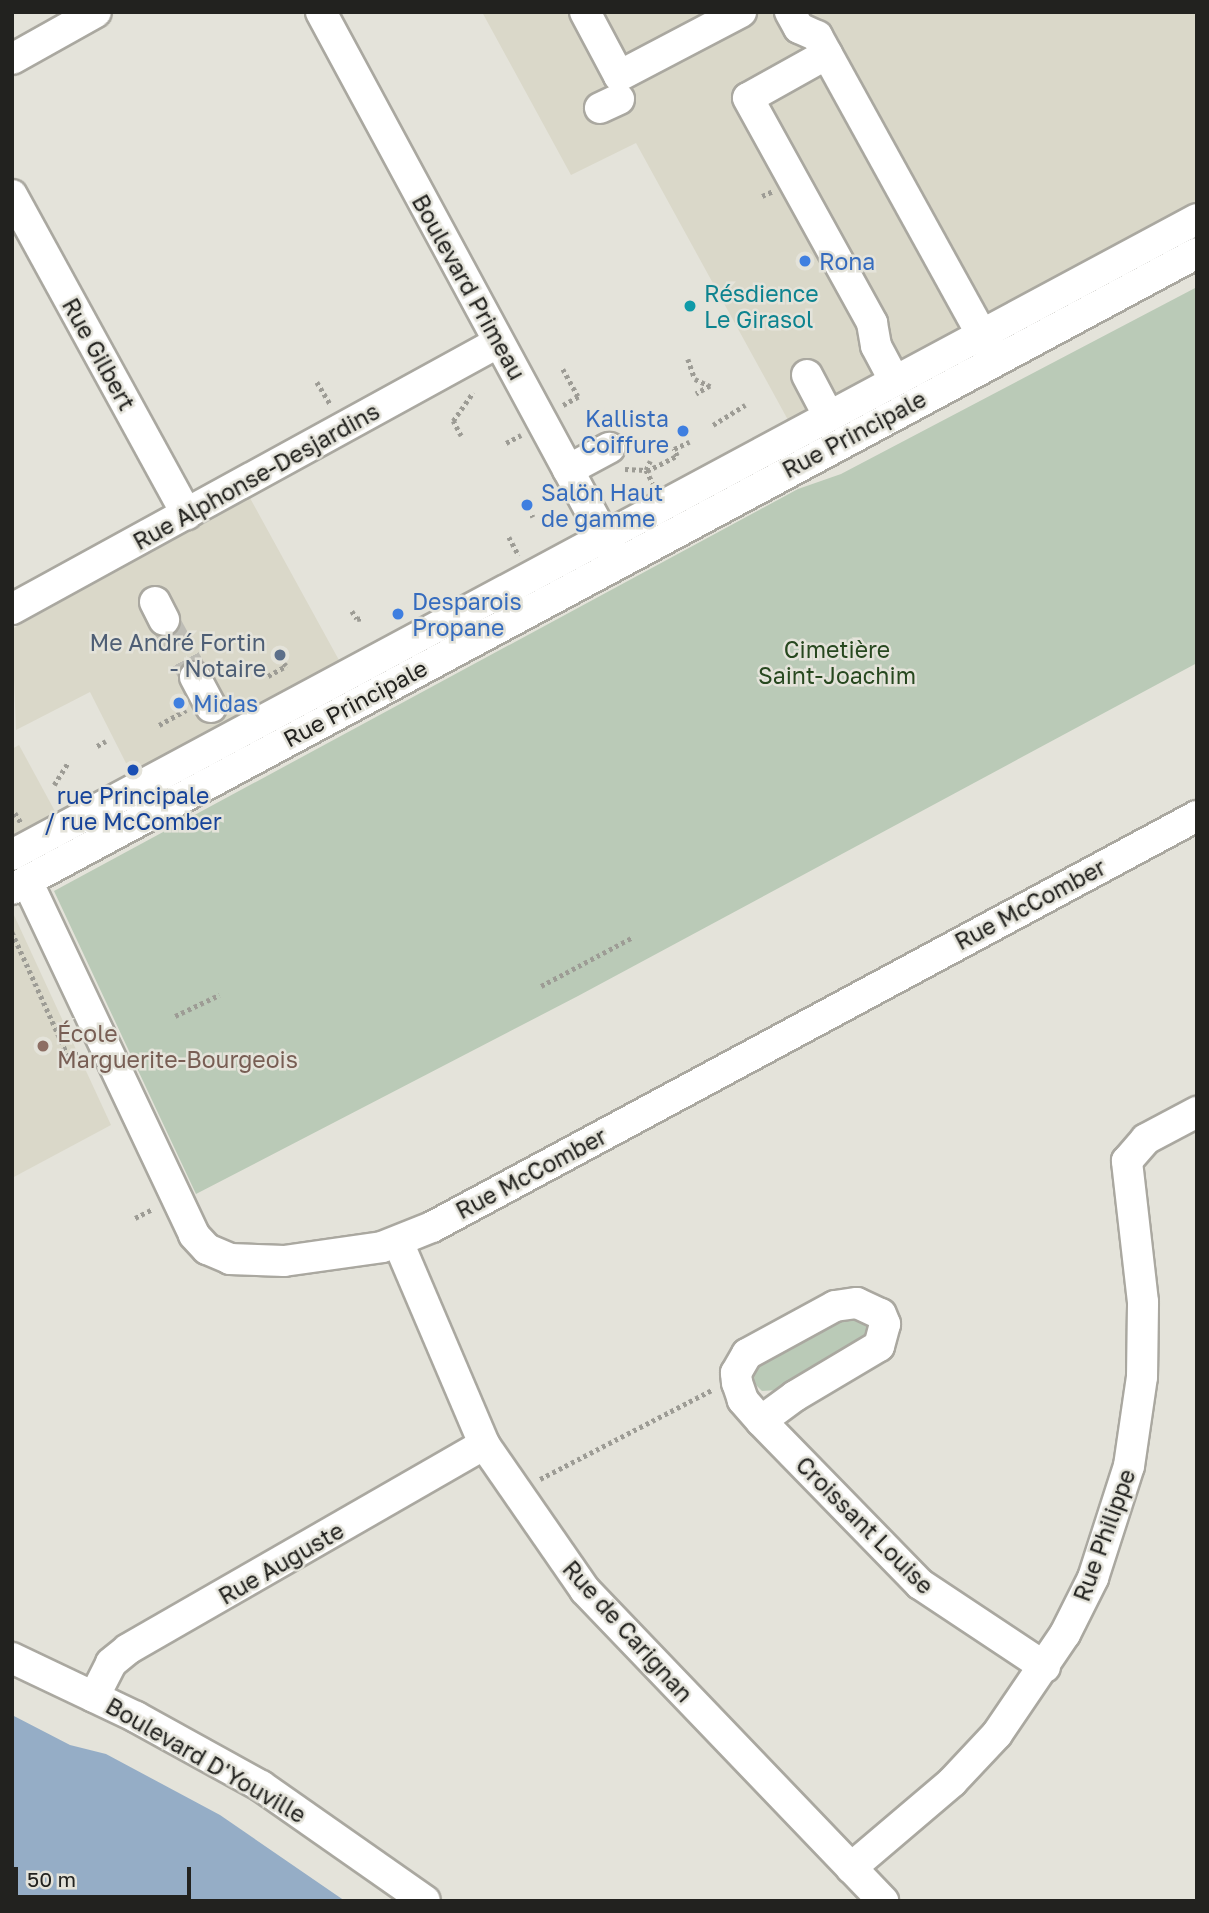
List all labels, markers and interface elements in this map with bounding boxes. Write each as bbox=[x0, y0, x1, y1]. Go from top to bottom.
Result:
street label: Boulevard Primeau bbox=[407, 189, 531, 385]
place label: Rona bbox=[819, 247, 875, 275]
marker: Rona bbox=[797, 253, 813, 269]
place label: Résdience Le Girasol bbox=[704, 279, 819, 333]
street label: Rue Gilbert bbox=[57, 293, 141, 415]
marker: Résdience Le Girasol bbox=[682, 298, 698, 314]
street label: Rue Principale bbox=[777, 385, 931, 483]
street label: Rue Alphonse-Desjardins bbox=[128, 397, 384, 555]
place label: Kallista Coiffure bbox=[580, 404, 669, 458]
marker: Kallista Coiffure bbox=[675, 423, 691, 439]
place label: Salön Haut de gamme bbox=[541, 478, 663, 532]
marker: Salön Haut de gamme bbox=[519, 497, 535, 513]
place label: Desparois Propane bbox=[412, 587, 522, 641]
marker: Desparois Propane bbox=[390, 606, 406, 622]
place label: Me André Fortin - Notaire bbox=[89, 628, 266, 682]
park label: Cimetière Saint-Joachim bbox=[758, 635, 916, 689]
marker: Me André Fortin - Notaire bbox=[272, 647, 288, 663]
street label: Rue Principale bbox=[278, 654, 432, 752]
place label: Midas bbox=[193, 689, 258, 717]
marker: Midas bbox=[171, 695, 187, 711]
marker: rue Principale / rue McComber bbox=[125, 762, 141, 778]
place label: rue Principale / rue McComber bbox=[44, 781, 222, 835]
street label: Rue McComber bbox=[950, 853, 1110, 955]
place label: École Marguerite-Bourgeois bbox=[57, 1019, 298, 1073]
marker: École Marguerite-Bourgeois bbox=[35, 1038, 51, 1054]
street label: Rue McComber bbox=[451, 1122, 611, 1224]
street label: Croissant Louise bbox=[791, 1451, 939, 1599]
street label: Rue Philippe bbox=[1067, 1465, 1141, 1605]
street label: Rue Auguste bbox=[214, 1516, 348, 1610]
street label: Rue de Carignan bbox=[557, 1555, 699, 1707]
street label: Boulevard D'Youville bbox=[101, 1691, 311, 1829]
scale bar bbox=[18, 1854, 194, 1898]
text: 50 m bbox=[27, 1866, 76, 1892]

